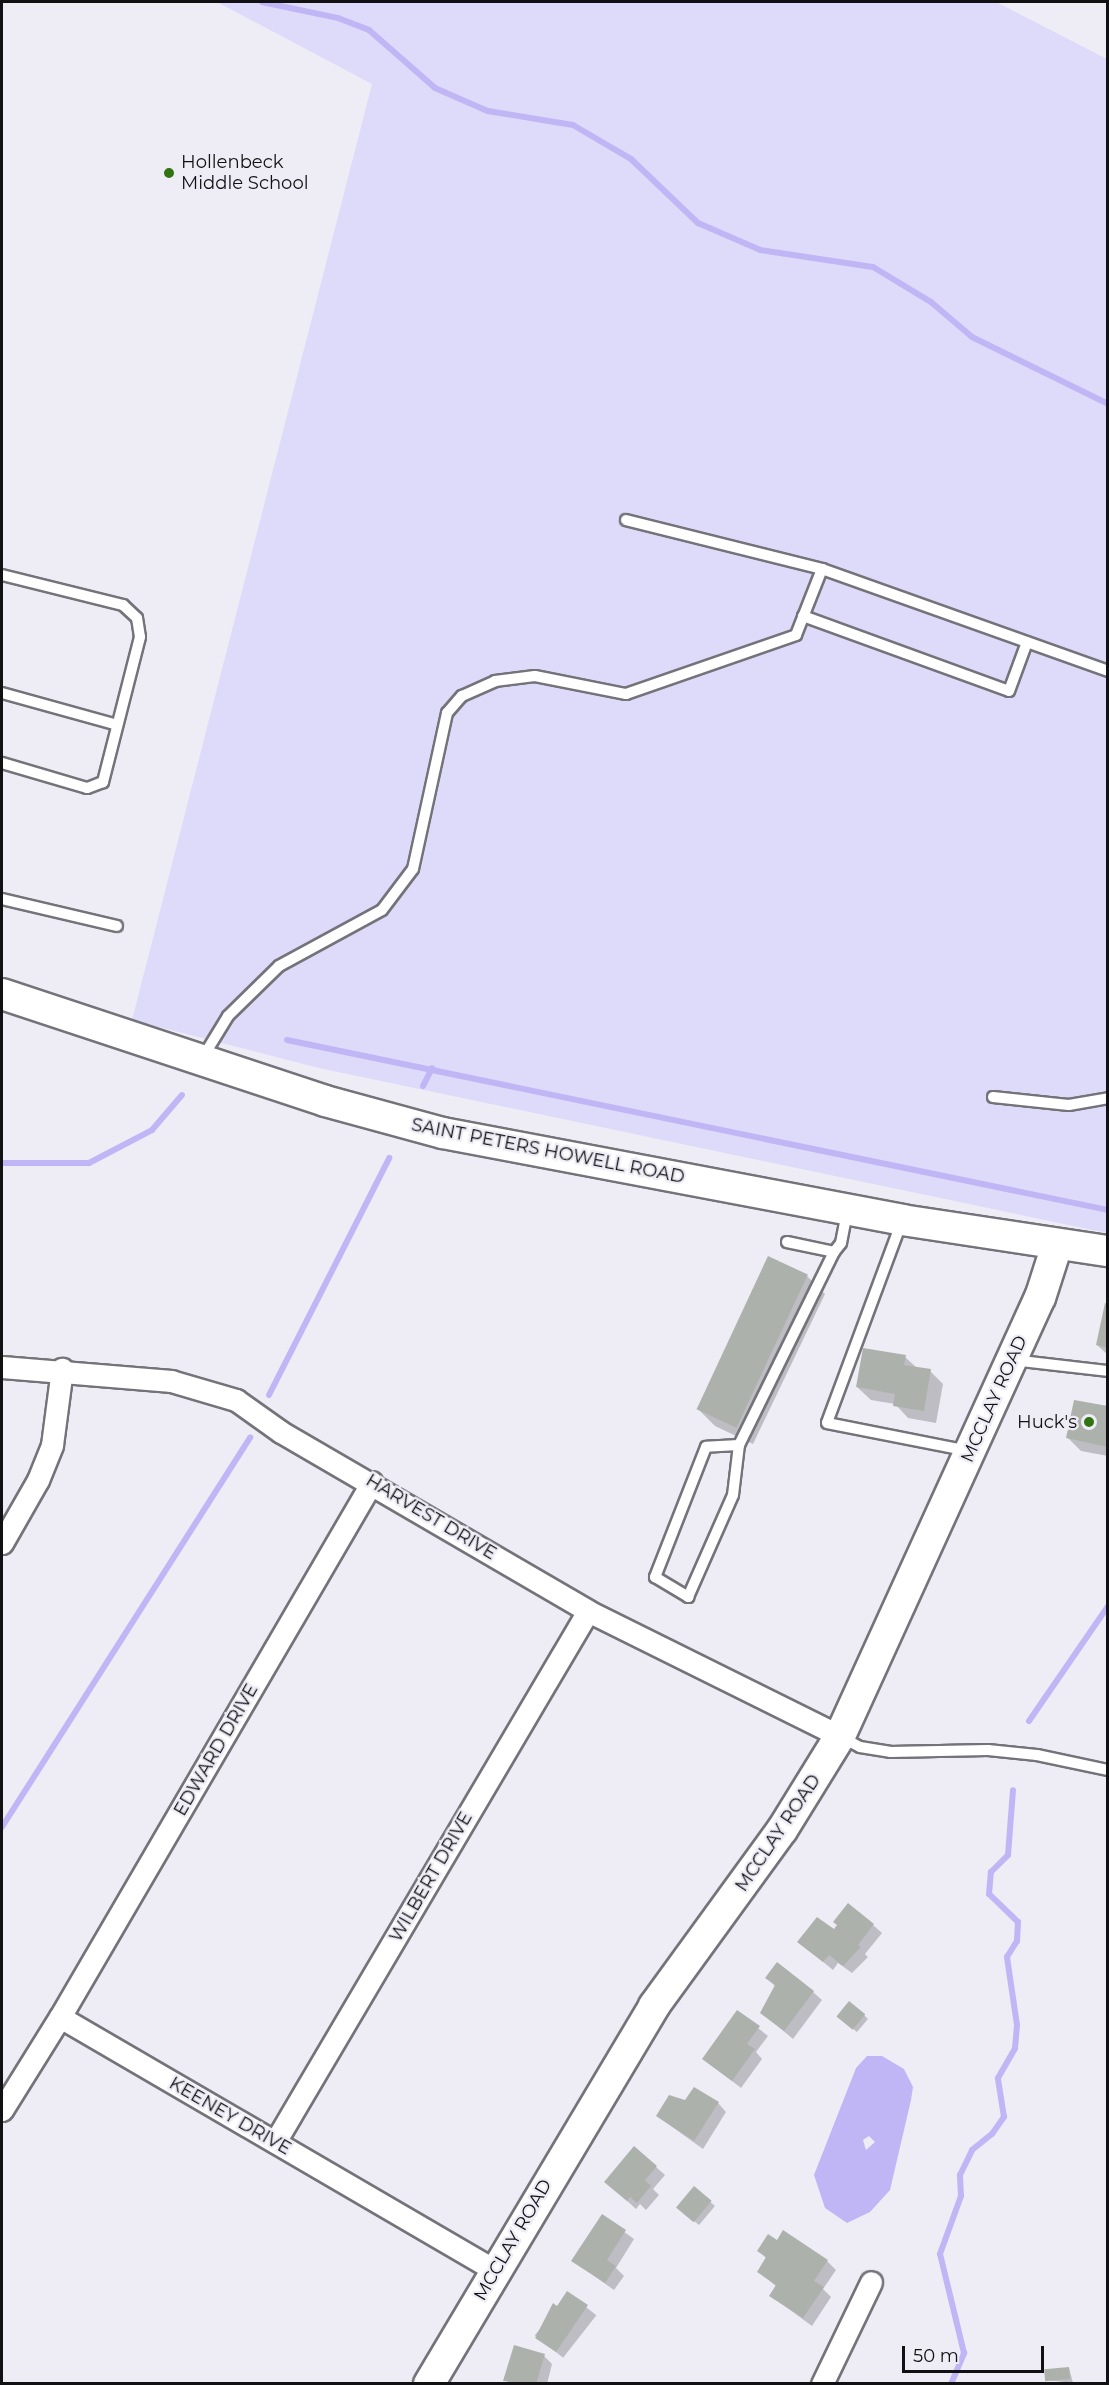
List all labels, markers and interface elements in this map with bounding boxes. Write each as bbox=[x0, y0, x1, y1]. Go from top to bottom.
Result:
place label: Hollenbeck Middle School bbox=[181, 152, 309, 195]
marker: Hollenbeck Middle School bbox=[162, 166, 176, 180]
street label: SAINT PETERS HOWELL ROAD bbox=[410, 1114, 686, 1188]
street label: MCCLAY ROAD bbox=[956, 1332, 1032, 1466]
place label: Huck's bbox=[1017, 1411, 1077, 1433]
marker: Huck's bbox=[1082, 1415, 1096, 1429]
street label: HARVEST DRIVE bbox=[362, 1470, 500, 1564]
street label: EDWARD DRIVE bbox=[169, 1680, 263, 1820]
street label: MCCLAY ROAD bbox=[731, 1770, 825, 1896]
street label: WILBERT DRIVE bbox=[385, 1808, 477, 1946]
street label: KEENEY DRIVE bbox=[165, 2072, 295, 2160]
street label: MCCLAY ROAD bbox=[469, 2175, 557, 2305]
scale bar bbox=[905, 2334, 1048, 2372]
text: 50 m bbox=[913, 2345, 959, 2367]

